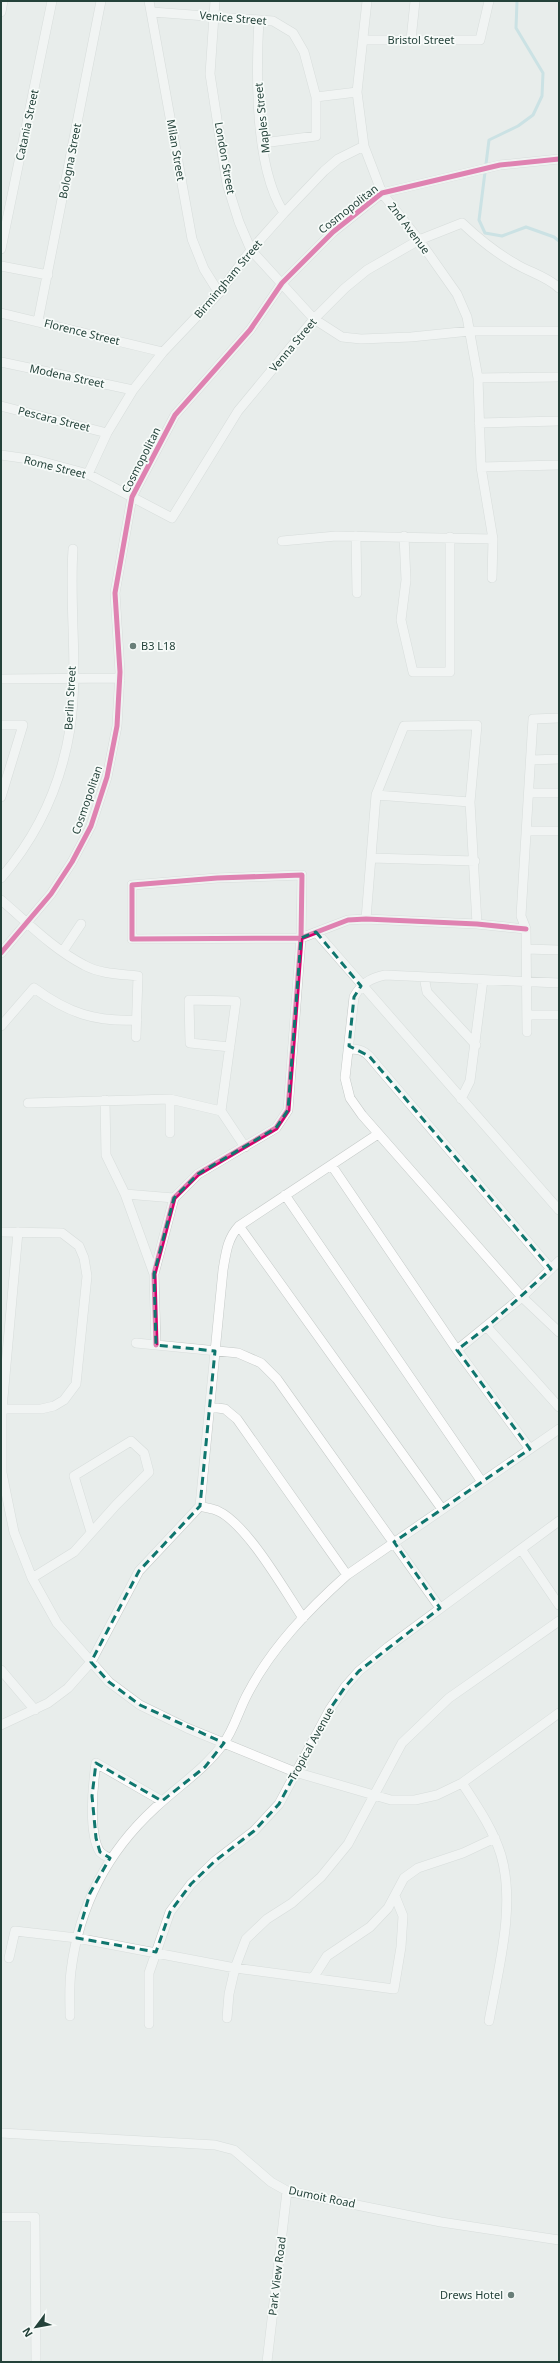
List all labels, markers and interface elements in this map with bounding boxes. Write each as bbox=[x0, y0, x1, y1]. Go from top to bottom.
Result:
street label: Venice Street bbox=[199, 7, 267, 28]
street label: Bristol Street bbox=[388, 32, 454, 47]
street label: Maples Street bbox=[250, 82, 273, 154]
street label: Catania Street bbox=[12, 88, 41, 162]
street label: Milan Street bbox=[164, 118, 189, 182]
street label: London Street bbox=[212, 121, 239, 195]
street label: Bologna Street bbox=[55, 122, 84, 200]
street label: Cosmopolitan bbox=[315, 181, 381, 237]
street label: 2nd Avenue bbox=[385, 199, 434, 257]
street label: Birmingham Street bbox=[190, 236, 265, 321]
street label: Florence Street bbox=[43, 315, 122, 348]
street label: Venna Street bbox=[266, 315, 320, 375]
street label: Modena Street bbox=[28, 360, 106, 391]
street label: Pescara Street bbox=[17, 402, 92, 435]
street label: Cosmopolitan bbox=[118, 424, 164, 495]
street label: Rome Street bbox=[22, 452, 88, 481]
place label: B3 L18 bbox=[141, 638, 176, 653]
marker: B3 L18 bbox=[128, 641, 138, 651]
street label: Berlin Street bbox=[60, 666, 79, 730]
street label: Cosmopolitan bbox=[68, 763, 105, 836]
street label: Tropical Avenue bbox=[284, 1704, 337, 1783]
street label: Dumoit Road bbox=[287, 2182, 357, 2211]
street label: Park View Road bbox=[264, 2236, 289, 2316]
place label: Drews Hotel bbox=[440, 2287, 503, 2302]
marker: Drews Hotel bbox=[506, 2290, 516, 2300]
north arrow bbox=[16, 2307, 56, 2347]
text: N bbox=[18, 2325, 36, 2340]

